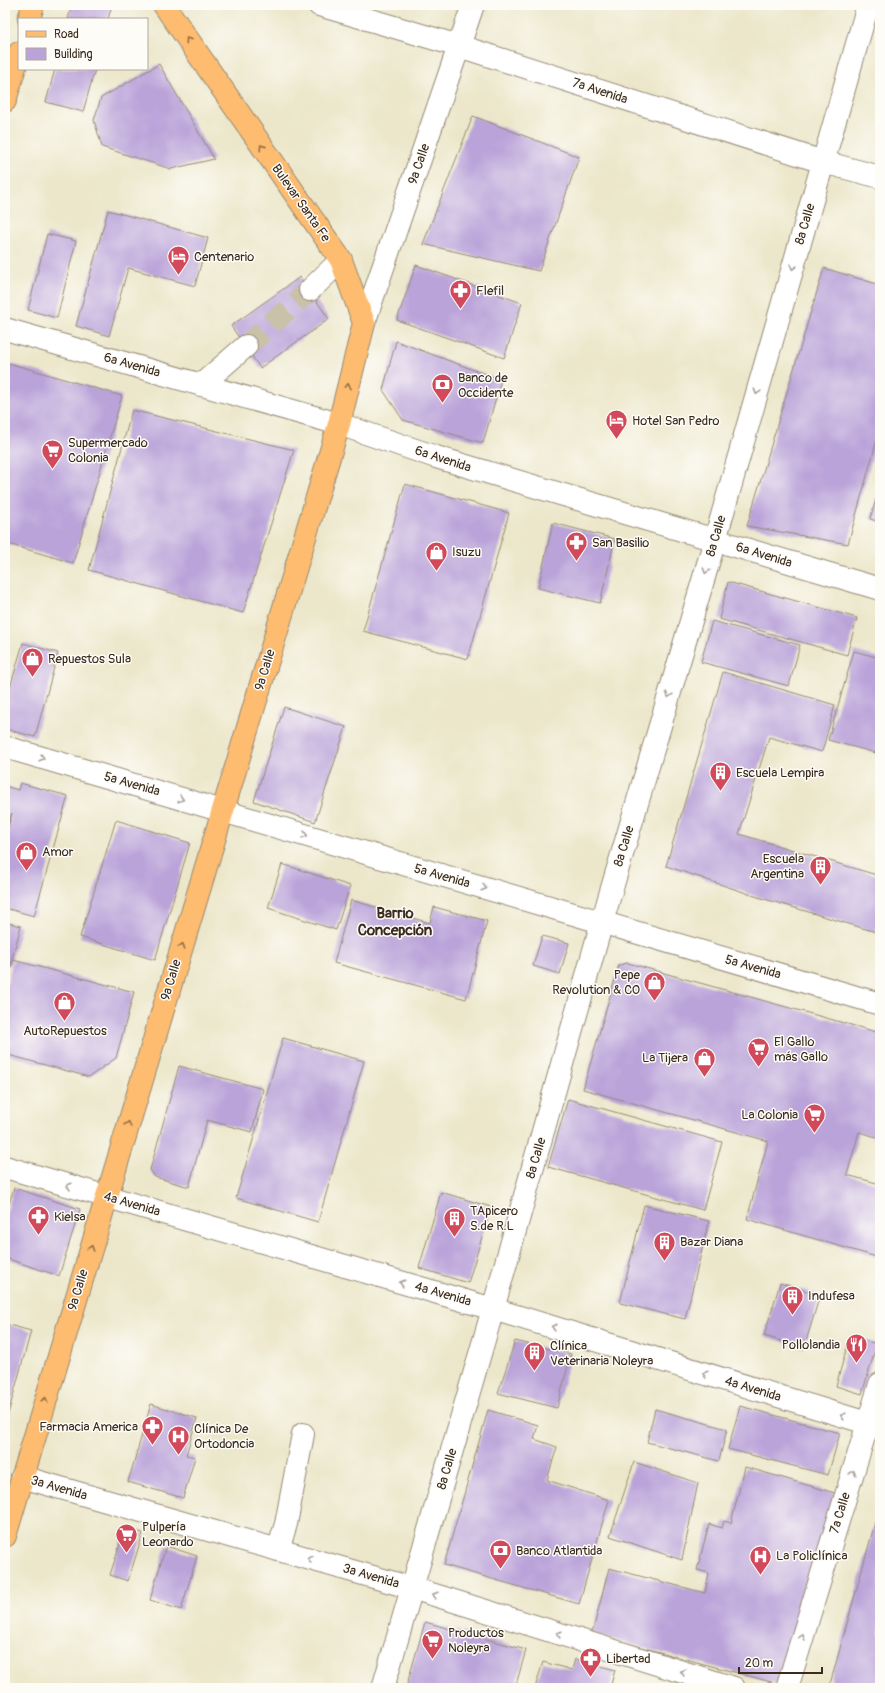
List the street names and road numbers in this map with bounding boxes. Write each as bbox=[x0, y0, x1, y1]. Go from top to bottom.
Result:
street label: 7a Avenida bbox=[570, 75, 630, 107]
street label: 9a Calle bbox=[405, 141, 434, 187]
street label: Bulevar Santa Fe bbox=[268, 161, 334, 245]
street label: 8a Calle bbox=[792, 201, 819, 246]
street label: 6a Avenida bbox=[102, 349, 162, 381]
street label: 6a Avenida bbox=[413, 442, 473, 476]
street label: 8a Calle bbox=[703, 513, 730, 558]
street label: 6a Avenida bbox=[734, 539, 794, 571]
street label: 9a Calle bbox=[251, 647, 279, 693]
street label: 5a Avenida bbox=[102, 768, 162, 800]
street label: 8a Calle bbox=[610, 823, 638, 868]
street label: 5a Avenida bbox=[412, 860, 472, 892]
street label: 5a Avenida bbox=[723, 951, 783, 983]
street label: 9a Calle bbox=[157, 957, 185, 1003]
street label: 8a Calle bbox=[523, 1135, 550, 1180]
street label: 4a Avenida bbox=[102, 1188, 162, 1220]
street label: 9a Calle bbox=[64, 1267, 92, 1313]
street label: 4a Avenida bbox=[413, 1278, 473, 1310]
street label: 4a Avenida bbox=[723, 1373, 783, 1405]
street label: 8a Calle bbox=[434, 1446, 461, 1491]
street label: 3a Avenida bbox=[29, 1472, 89, 1504]
street label: 7a Calle bbox=[826, 1490, 854, 1536]
street label: 3a Avenida bbox=[341, 1560, 401, 1592]

